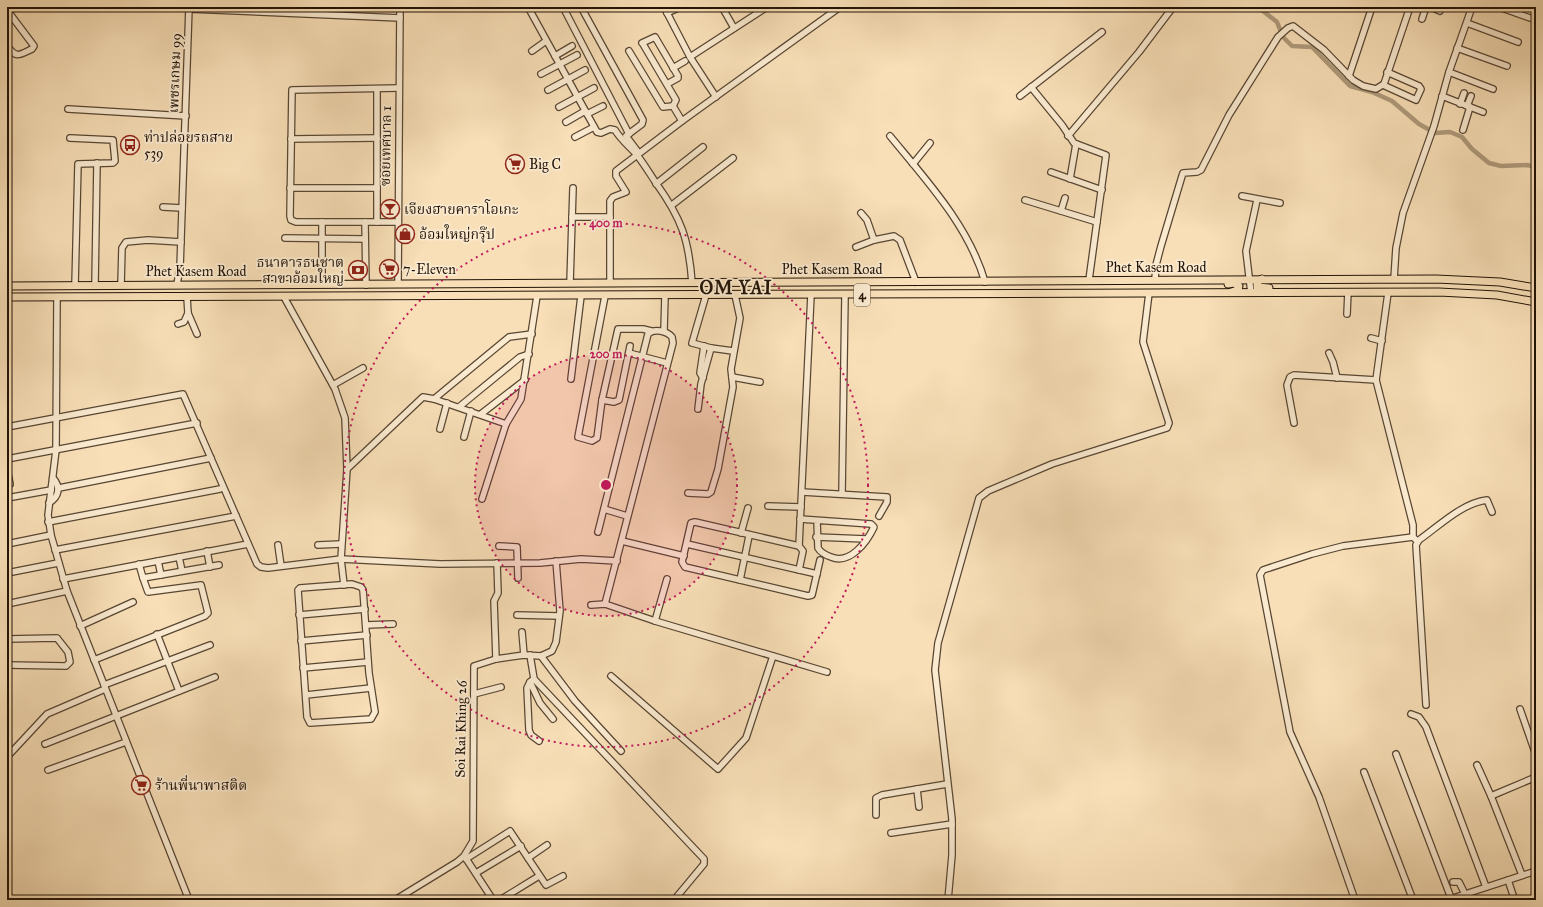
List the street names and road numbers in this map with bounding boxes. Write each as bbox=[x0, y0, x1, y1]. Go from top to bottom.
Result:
street label: เพชรเกษม 99 bbox=[165, 33, 185, 113]
street label: ซอยเทศบาล 1 bbox=[377, 105, 395, 186]
street label: Phet Kasem Road bbox=[1106, 259, 1206, 276]
street label: Phet Kasem Road bbox=[782, 261, 882, 278]
street label: Phet Kasem Road bbox=[146, 263, 246, 280]
road number: 4 bbox=[854, 284, 870, 306]
street label: Soi Rai Khing 26 bbox=[452, 679, 470, 778]

